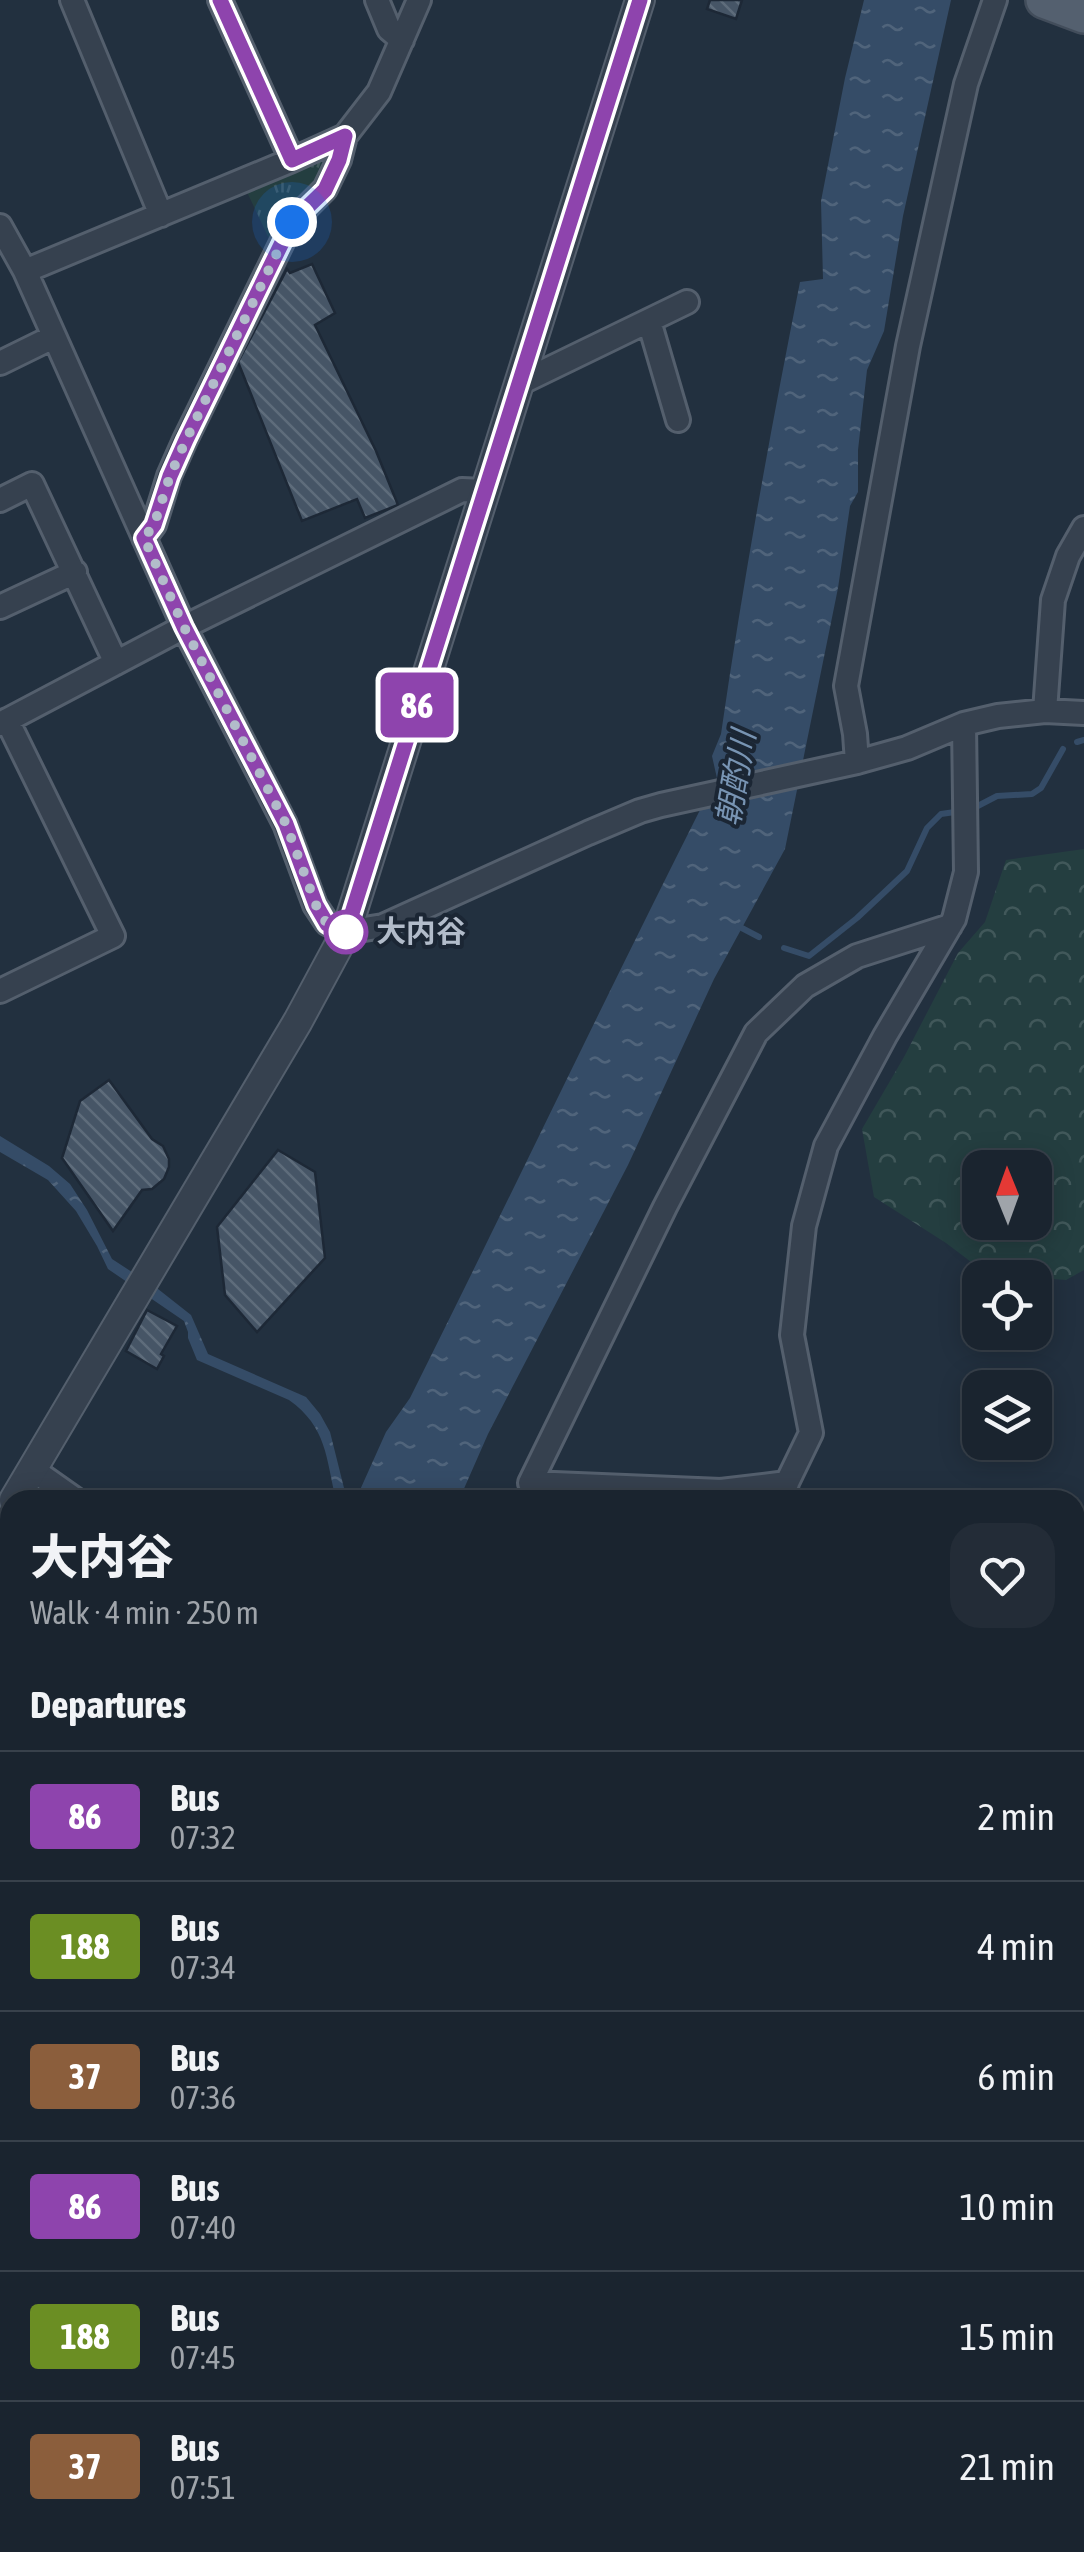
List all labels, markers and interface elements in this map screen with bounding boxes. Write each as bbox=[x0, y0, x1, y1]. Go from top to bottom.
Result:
your location bbox=[267, 197, 317, 247]
line badge: 86 bbox=[372, 672, 462, 738]
text: 86 bbox=[401, 685, 433, 725]
water label: 朝酌川 bbox=[709, 724, 763, 828]
marker: 大内谷 bbox=[325, 911, 367, 953]
place label: 大内谷 bbox=[376, 914, 466, 948]
north arrow bbox=[962, 1150, 1052, 1240]
map controls bbox=[962, 1150, 1052, 1460]
button: locate bbox=[962, 1260, 1052, 1350]
button: layers bbox=[962, 1370, 1052, 1460]
button: heart bbox=[950, 1523, 1055, 1628]
text: 大内谷 bbox=[30, 1529, 174, 1584]
text: Walk · 4 min · 250 m bbox=[30, 1594, 259, 1631]
text: Departures bbox=[30, 1683, 186, 1726]
text: Bus bbox=[170, 1776, 220, 1819]
text: 2 min bbox=[977, 1795, 1055, 1838]
text: 86 bbox=[69, 1796, 101, 1836]
text: 07:32 bbox=[170, 1819, 236, 1856]
text: Bus bbox=[170, 1906, 220, 1949]
text: 4 min bbox=[977, 1925, 1055, 1968]
text: 188 bbox=[60, 1926, 110, 1966]
text: 07:34 bbox=[170, 1949, 236, 1986]
text: Bus bbox=[170, 2036, 220, 2079]
text: 6 min bbox=[977, 2055, 1055, 2098]
text: 37 bbox=[69, 2056, 101, 2096]
text: 07:36 bbox=[170, 2079, 236, 2116]
text: Bus bbox=[170, 2166, 220, 2209]
text: 10 min bbox=[960, 2185, 1055, 2228]
text: 86 bbox=[69, 2186, 101, 2226]
text: 07:40 bbox=[170, 2209, 236, 2246]
text: Bus bbox=[170, 2296, 220, 2339]
text: 15 min bbox=[960, 2315, 1055, 2358]
text: 188 bbox=[60, 2316, 110, 2356]
text: 07:45 bbox=[170, 2339, 236, 2376]
text: Bus bbox=[170, 2426, 220, 2469]
text: 21 min bbox=[960, 2445, 1055, 2488]
text: 37 bbox=[69, 2446, 101, 2486]
text: 07:51 bbox=[170, 2469, 236, 2506]

